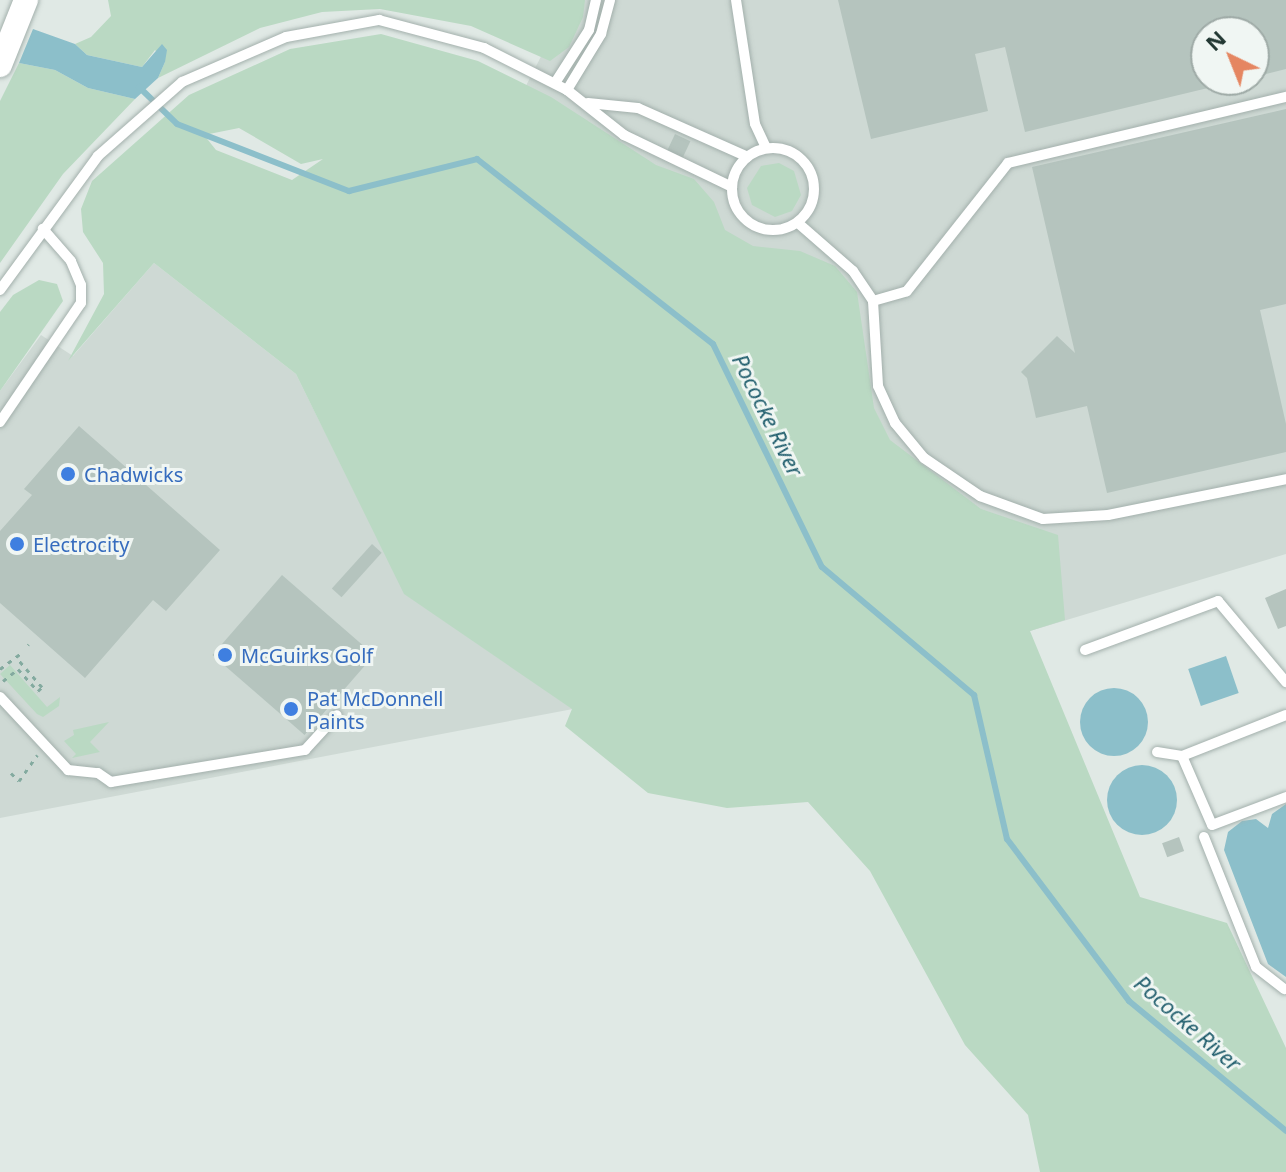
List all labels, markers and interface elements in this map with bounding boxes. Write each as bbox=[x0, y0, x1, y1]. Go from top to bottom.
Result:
north arrow bbox=[1190, 16, 1270, 96]
text: N bbox=[1198, 23, 1232, 57]
water label: Pococke River bbox=[727, 350, 809, 480]
place label: Chadwicks bbox=[84, 462, 183, 486]
marker: Chadwicks bbox=[59, 465, 77, 483]
place label: Electrocity bbox=[33, 532, 130, 556]
marker: Electrocity bbox=[8, 535, 26, 553]
place label: McGuirks Golf bbox=[241, 643, 373, 667]
marker: McGuirks Golf bbox=[216, 646, 234, 664]
place label: Pat McDonnell Paints bbox=[307, 686, 443, 733]
marker: Pat McDonnell Paints bbox=[282, 700, 300, 718]
water label: Pococke River bbox=[1129, 970, 1247, 1076]

